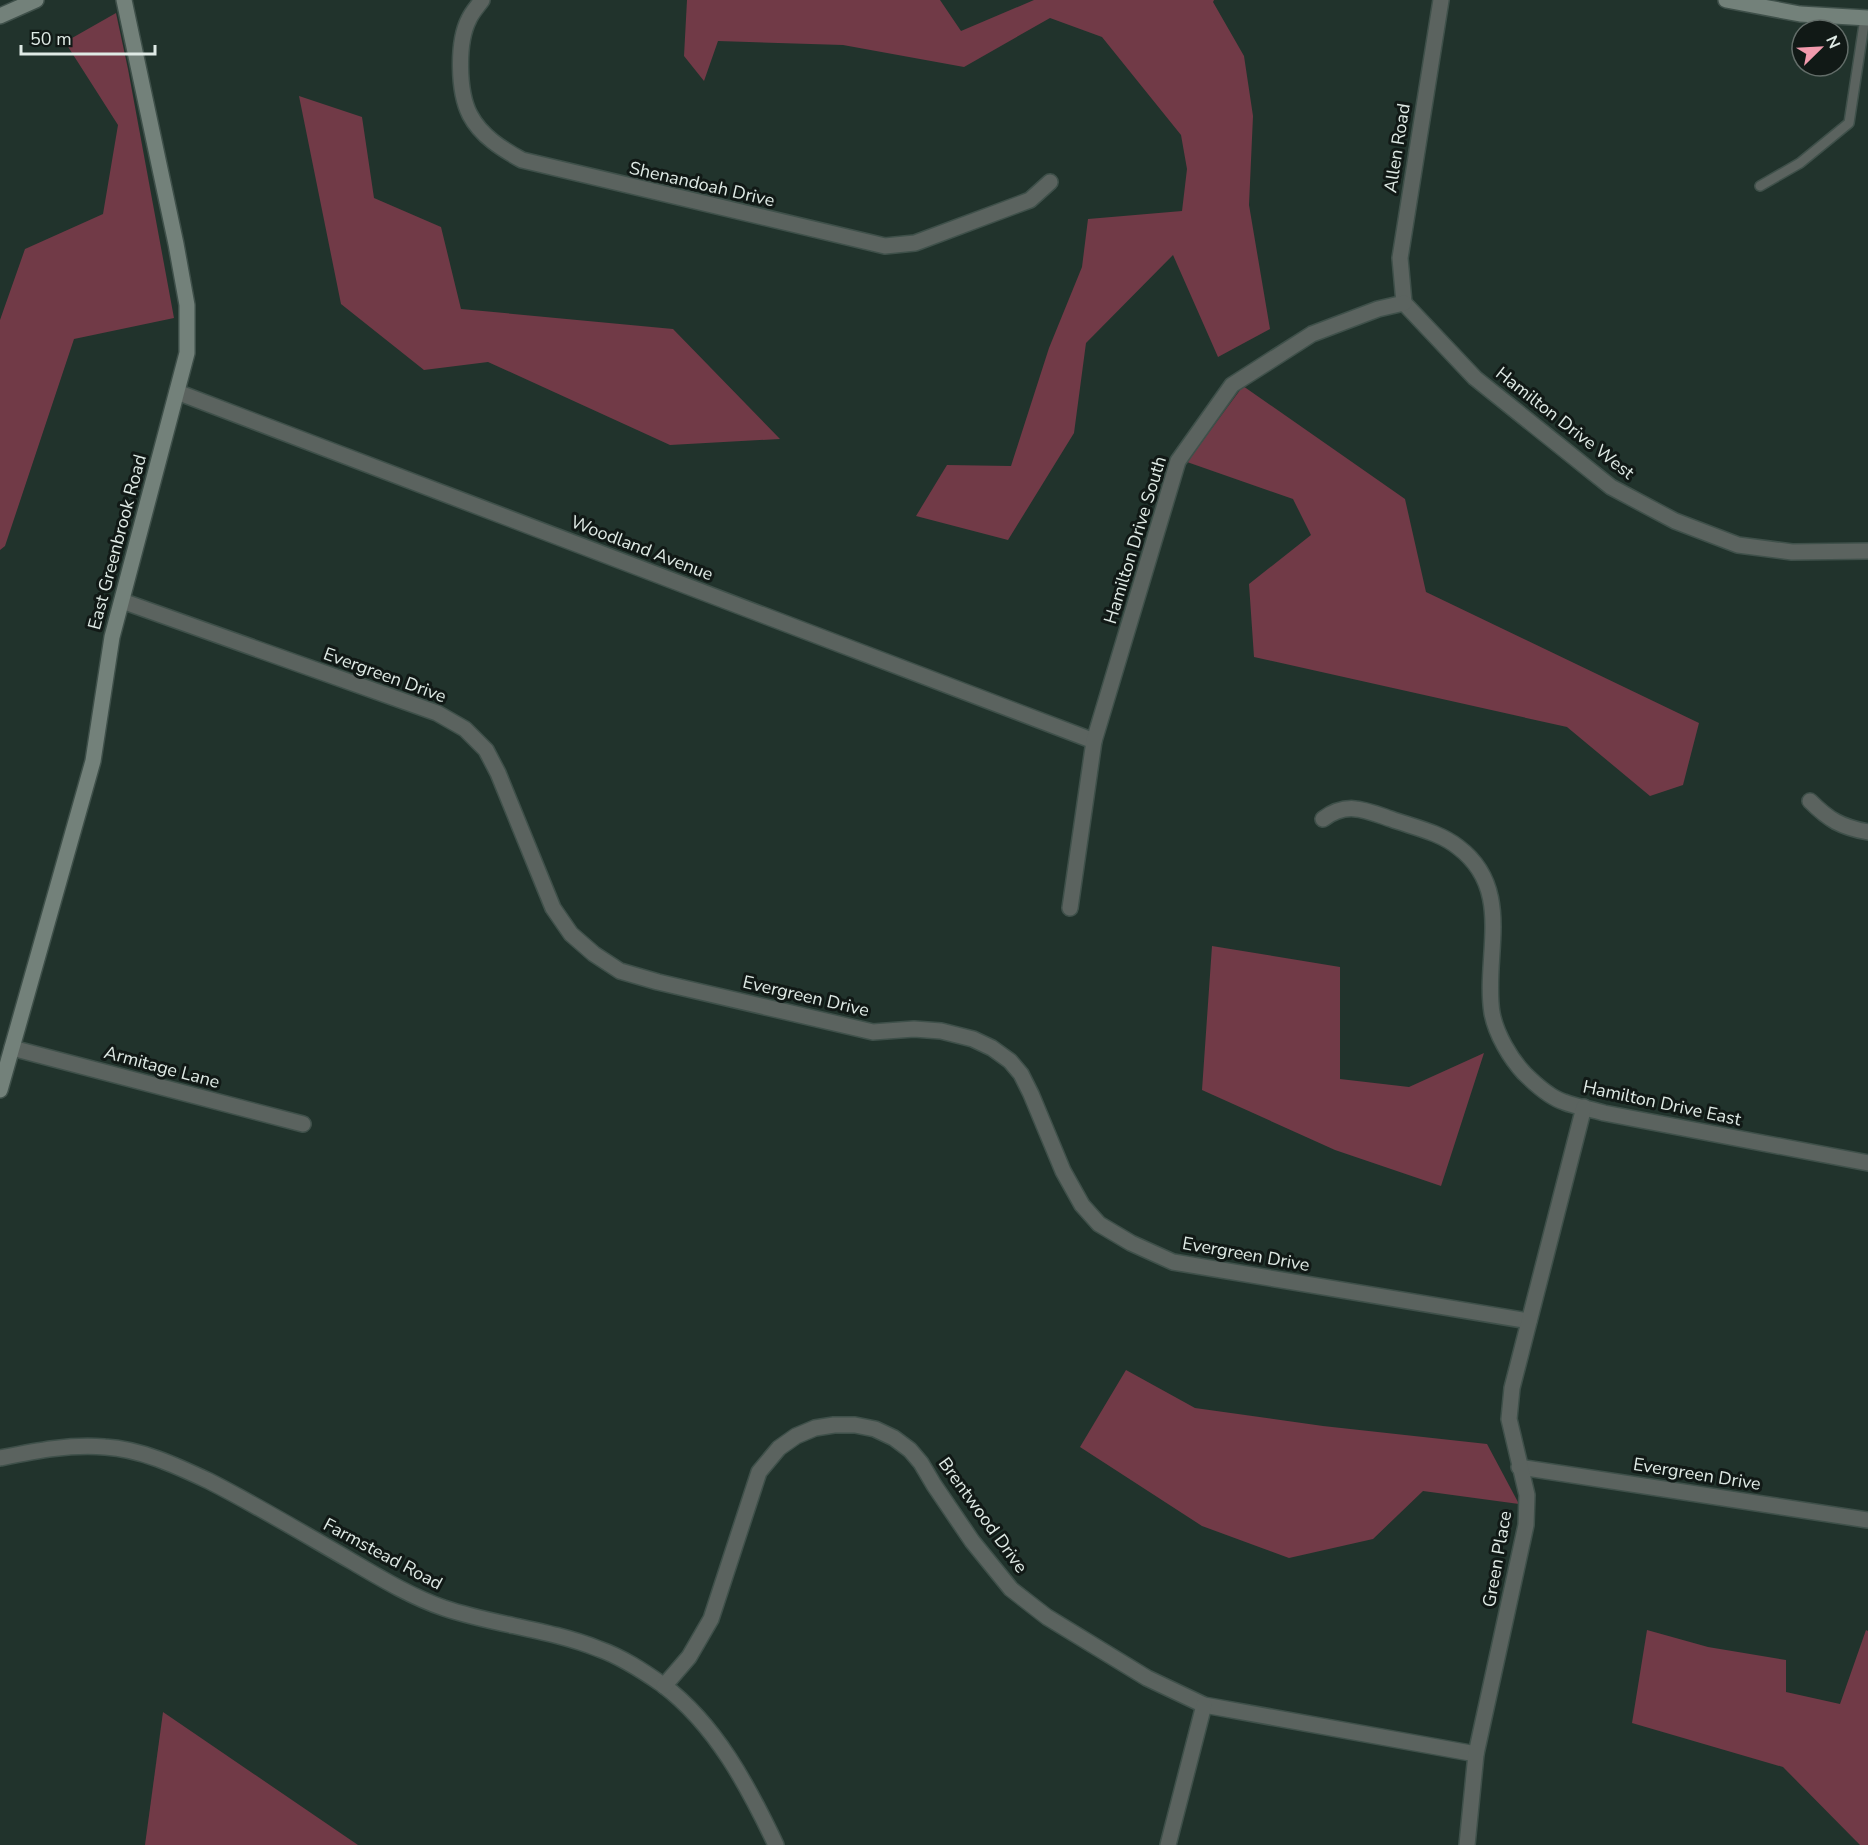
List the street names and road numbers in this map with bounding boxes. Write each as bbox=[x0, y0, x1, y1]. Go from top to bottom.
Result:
street label: Allen Road bbox=[1378, 102, 1416, 194]
street label: Shenandoah Drive bbox=[627, 156, 777, 212]
street label: Hamilton Drive West bbox=[1491, 361, 1640, 485]
street label: East Greenbrook Road bbox=[82, 452, 152, 632]
street label: Hamilton Drive South bbox=[1098, 453, 1172, 627]
street label: Woodland Avenue bbox=[567, 510, 717, 586]
street label: Evergreen Drive bbox=[320, 642, 450, 708]
street label: Evergreen Drive bbox=[740, 970, 872, 1022]
street label: Armitage Lane bbox=[101, 1040, 223, 1094]
street label: Hamilton Drive East bbox=[1581, 1075, 1744, 1132]
street label: Evergreen Drive bbox=[1180, 1231, 1312, 1277]
street label: Brentwood Drive bbox=[933, 1452, 1033, 1578]
street label: Evergreen Drive bbox=[1631, 1452, 1763, 1496]
street label: Green Place bbox=[1477, 1509, 1517, 1609]
street label: Farmstead Road bbox=[319, 1512, 447, 1596]

